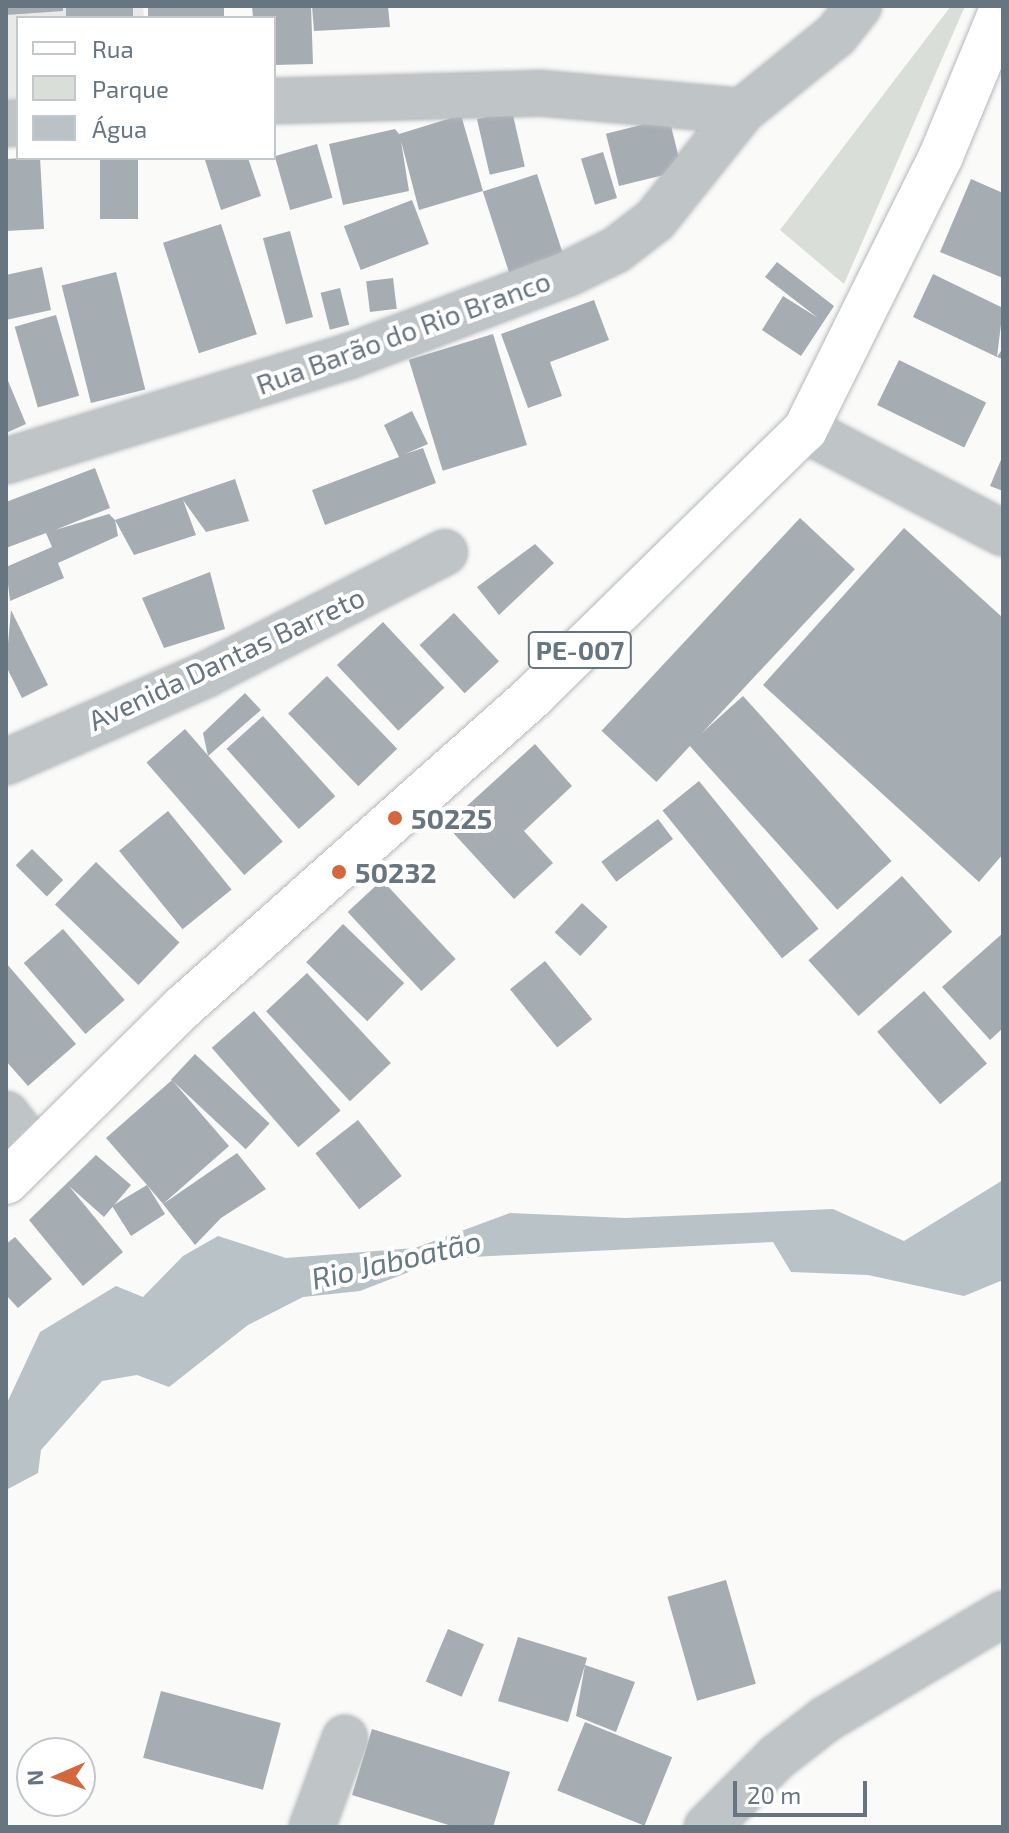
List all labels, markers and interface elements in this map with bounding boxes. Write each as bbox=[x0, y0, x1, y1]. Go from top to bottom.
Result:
legend bbox=[16, 16, 276, 160]
text: Rua bbox=[92, 34, 134, 63]
text: Parque bbox=[92, 74, 169, 103]
text: Água bbox=[92, 114, 147, 143]
street label: Rua Barão do Rio Branco bbox=[251, 263, 555, 401]
street label: Avenida Dantas Barreto bbox=[83, 579, 369, 737]
road number: PE-007 bbox=[526, 628, 634, 672]
place label: 50225 bbox=[411, 801, 492, 835]
marker: 50225 bbox=[386, 809, 404, 827]
place label: 50232 bbox=[355, 855, 437, 889]
marker: 50232 bbox=[330, 863, 348, 881]
water label: Rio Jaboatão bbox=[307, 1222, 485, 1296]
north arrow bbox=[16, 1737, 96, 1817]
scale bar bbox=[737, 1765, 871, 1815]
text: N bbox=[21, 1769, 47, 1786]
text: 20 m bbox=[747, 1780, 801, 1809]

